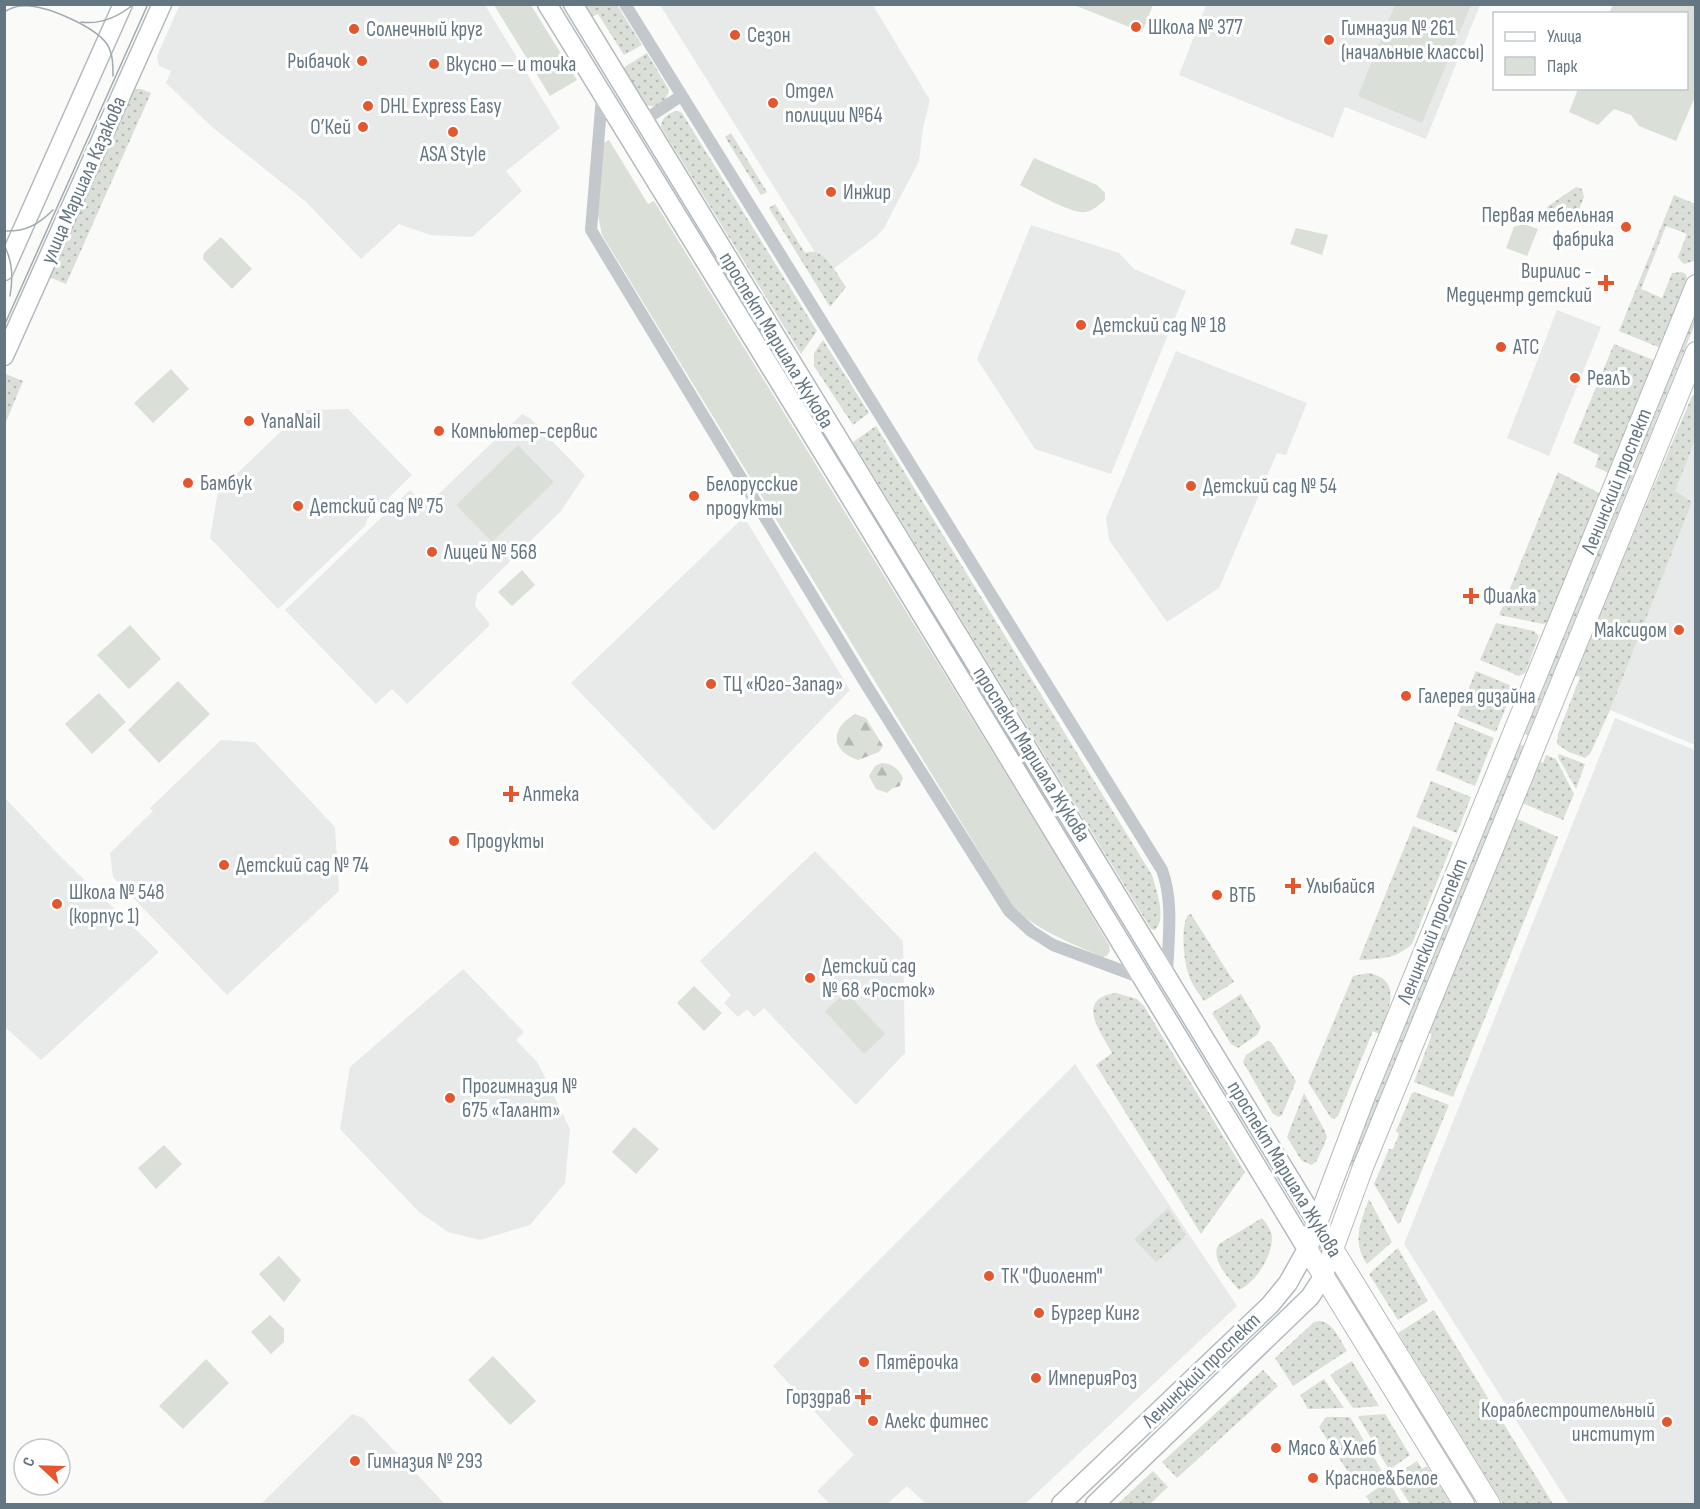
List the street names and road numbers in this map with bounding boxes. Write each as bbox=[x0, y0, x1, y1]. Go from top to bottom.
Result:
street label: улица Маршала Казакова bbox=[35, 93, 132, 268]
street label: проспект Маршала Жукова bbox=[714, 247, 839, 433]
street label: Ленинский проспект bbox=[1576, 405, 1657, 559]
street label: проспект Маршала Жукова bbox=[968, 662, 1096, 846]
street label: Ленинский проспект bbox=[1392, 855, 1473, 1009]
street label: проспект Маршала Жукова bbox=[1222, 1076, 1347, 1262]
street label: Ленинский проспект bbox=[1136, 1308, 1266, 1434]

